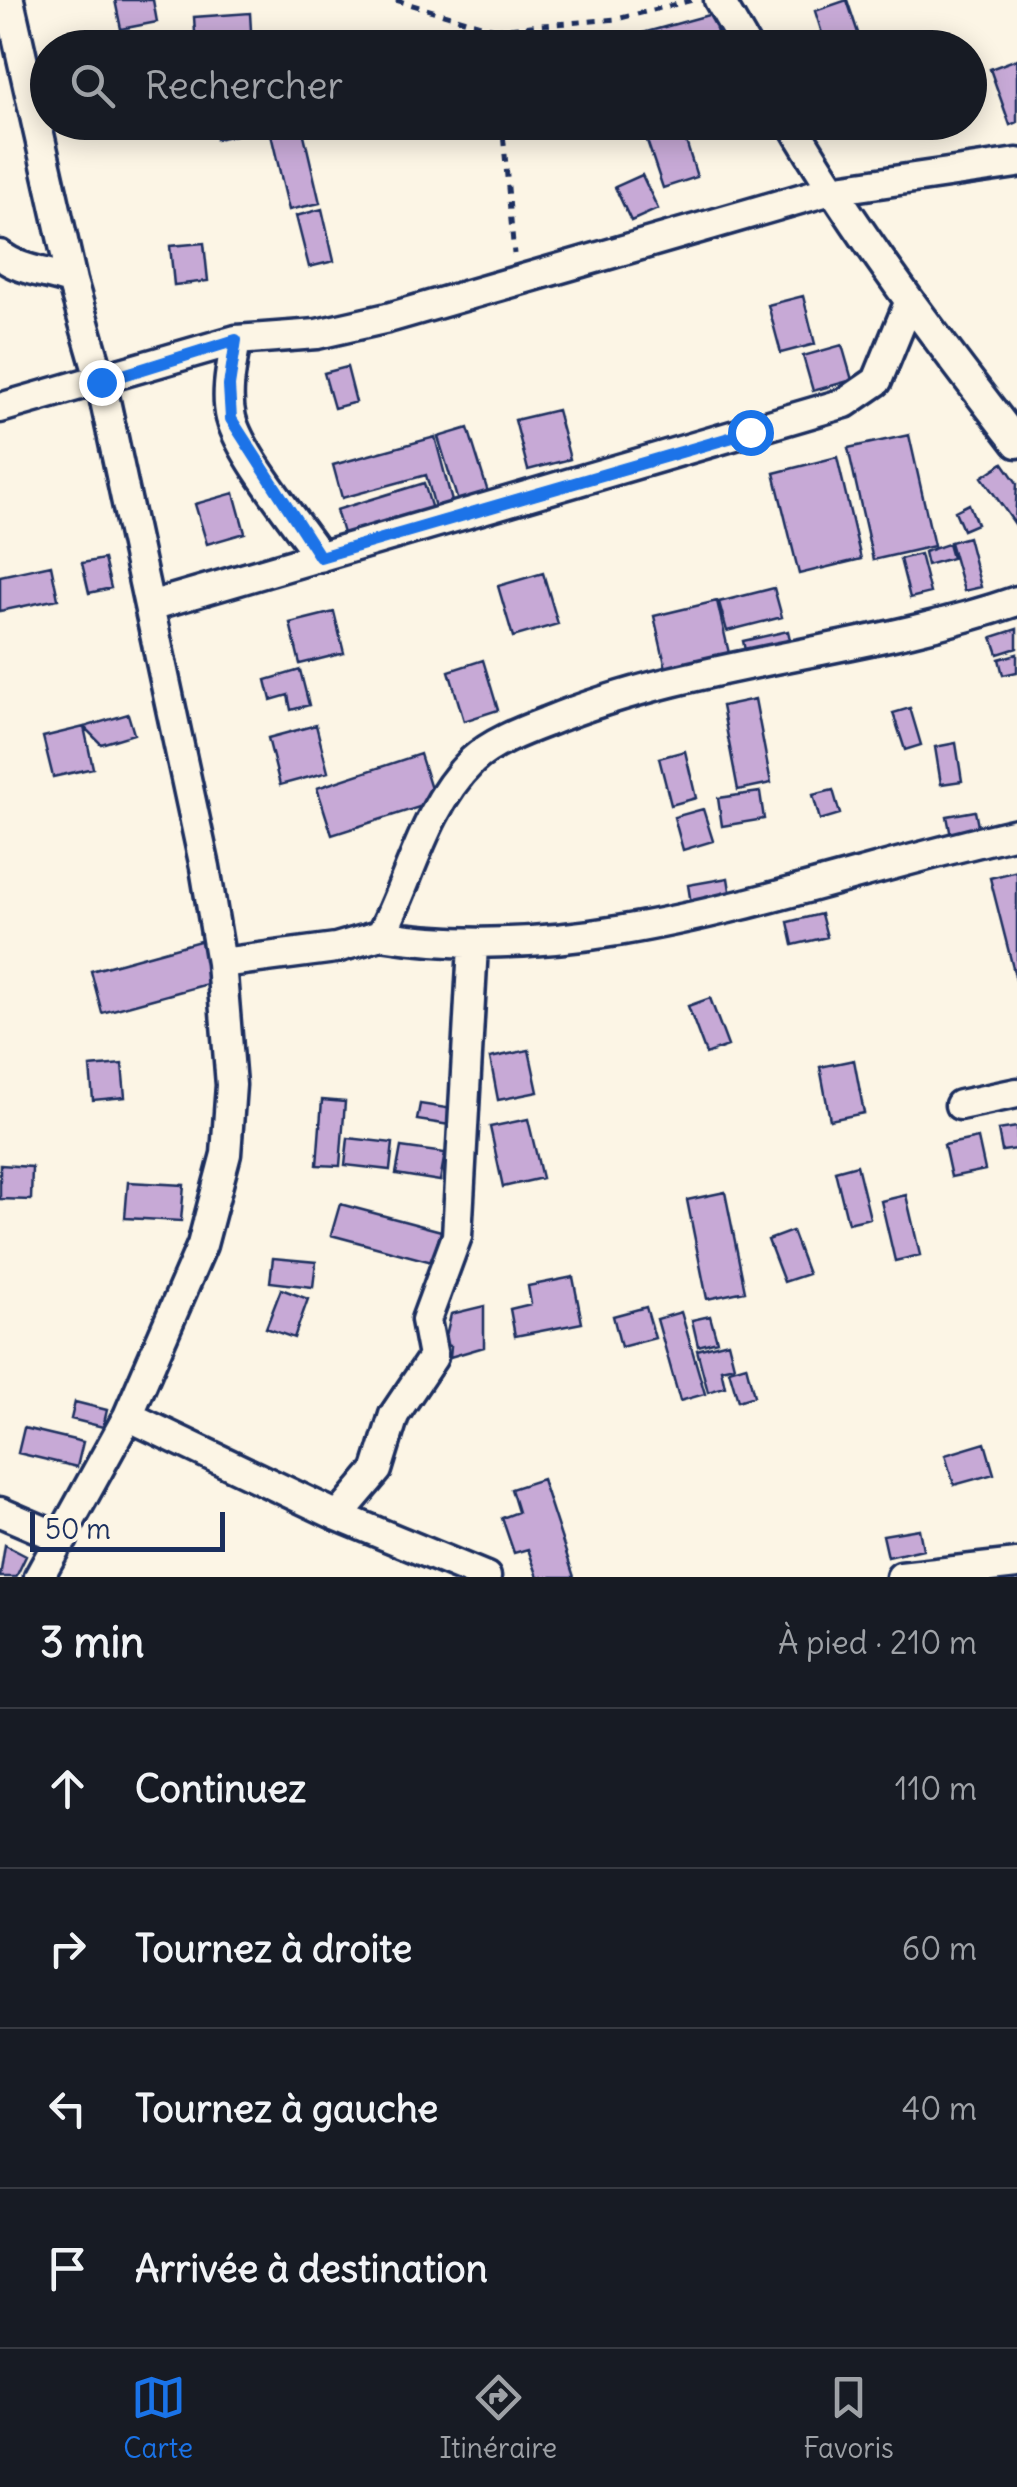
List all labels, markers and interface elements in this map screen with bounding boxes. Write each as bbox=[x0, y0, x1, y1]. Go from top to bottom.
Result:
search box bbox=[30, 30, 987, 140]
icon: search bbox=[65, 58, 120, 113]
text: Rechercher bbox=[145, 62, 343, 109]
route end bbox=[79, 360, 125, 406]
route start bbox=[728, 410, 774, 456]
scale bar bbox=[30, 1507, 225, 1552]
text: 50 m bbox=[45, 1511, 111, 1547]
text: 3 min bbox=[40, 1616, 144, 1668]
text: À pied · 210 m bbox=[778, 1622, 977, 1663]
icon: ahead bbox=[40, 1761, 95, 1816]
text: Continuez bbox=[135, 1765, 306, 1812]
text: 110 m bbox=[895, 1768, 977, 1809]
icon: right bbox=[40, 1921, 95, 1976]
text: Tournez à droite bbox=[135, 1925, 412, 1972]
text: 60 m bbox=[902, 1928, 977, 1969]
icon: left bbox=[40, 2081, 95, 2136]
text: Tournez à gauche bbox=[135, 2085, 438, 2132]
text: 40 m bbox=[902, 2088, 977, 2129]
icon: arrive bbox=[40, 2241, 95, 2296]
text: Arrivée à destination bbox=[135, 2245, 488, 2292]
tab: Carte bbox=[123, 2370, 193, 2466]
tab: Itinéraire bbox=[439, 2370, 557, 2466]
tab: Favoris bbox=[804, 2370, 894, 2466]

